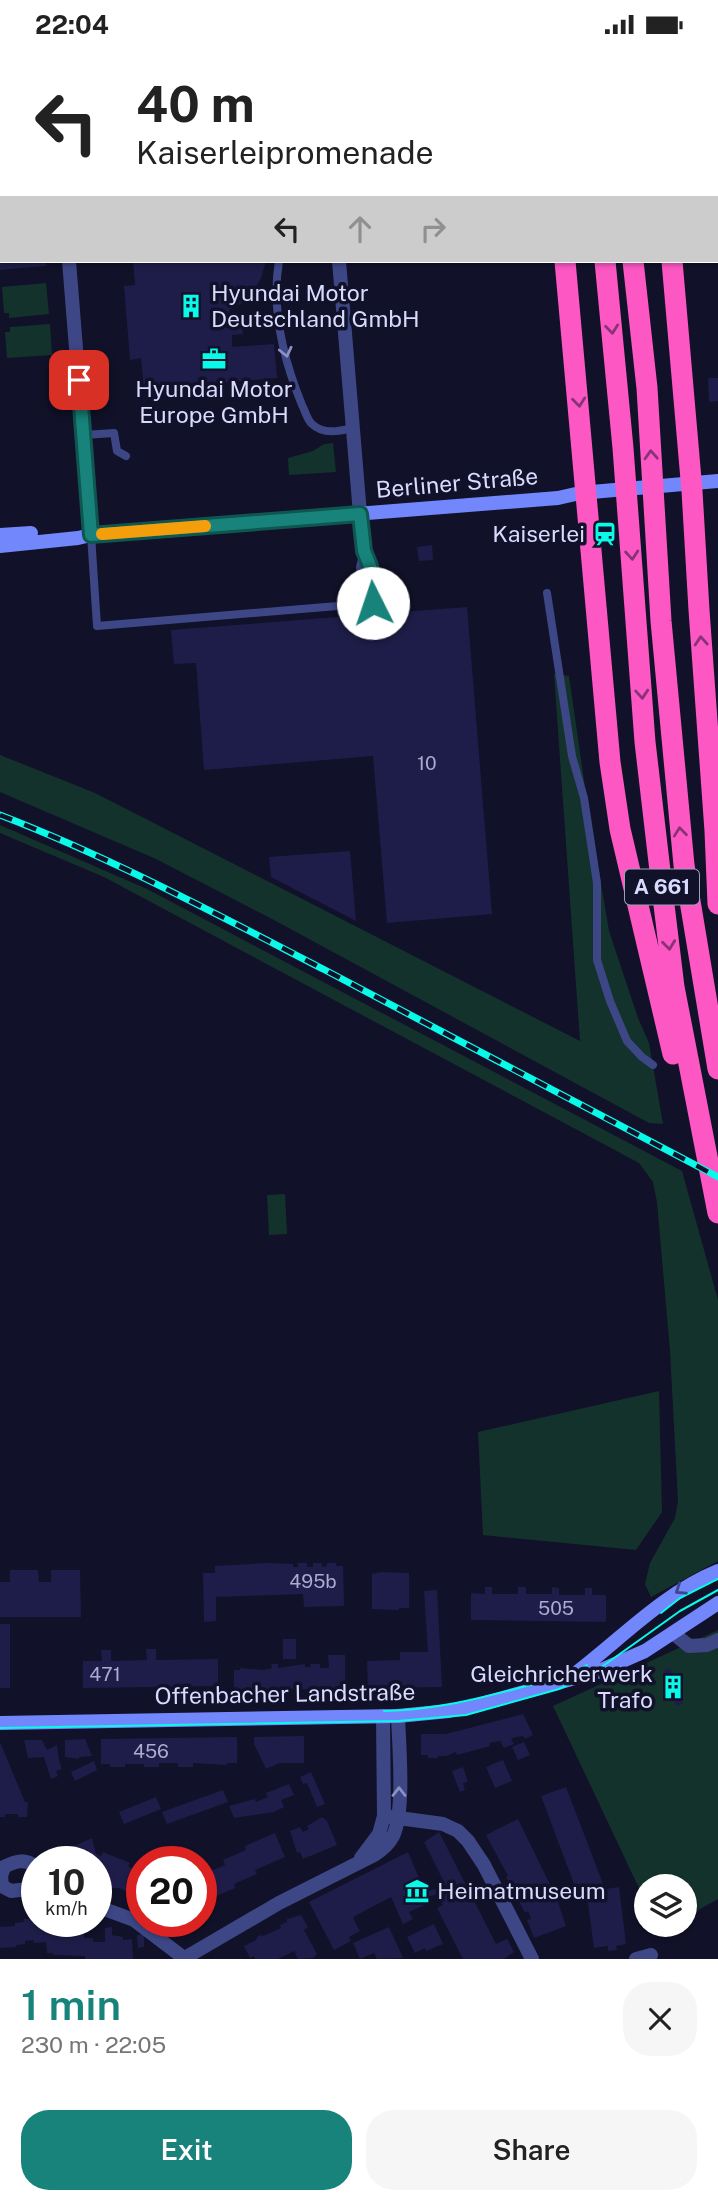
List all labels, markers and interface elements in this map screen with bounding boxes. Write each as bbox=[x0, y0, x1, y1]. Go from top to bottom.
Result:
text: 22:04 bbox=[35, 9, 109, 40]
text: 40 m bbox=[136, 75, 255, 133]
icon: left bbox=[21, 77, 112, 168]
text: Kaiserleipromenade bbox=[136, 134, 434, 171]
icon: left bbox=[268, 210, 306, 248]
icon: ahead bbox=[341, 210, 379, 248]
icon: right bbox=[414, 210, 452, 248]
place label: Hyundai Motor Deutschland GmbH bbox=[211, 279, 420, 332]
building icon: Hyundai Motor Deutschland GmbH bbox=[177, 292, 205, 320]
one-way arrow bbox=[604, 323, 619, 334]
office icon: Hyundai Motor Europe GmbH bbox=[200, 345, 228, 373]
one-way arrow bbox=[277, 346, 292, 358]
pin bbox=[49, 350, 109, 410]
icon: arrive bbox=[60, 361, 98, 399]
place label: Hyundai Motor Europe GmbH bbox=[135, 375, 293, 428]
one-way arrow bbox=[572, 396, 587, 408]
one-way arrow bbox=[644, 449, 659, 460]
street label: Berliner Straße bbox=[375, 462, 539, 503]
place label: Kaiserlei bbox=[492, 520, 585, 547]
station icon: Kaiserlei bbox=[591, 520, 619, 548]
one-way arrow bbox=[624, 550, 639, 561]
position arrow bbox=[336, 566, 410, 640]
one-way arrow bbox=[694, 635, 709, 646]
one-way arrow bbox=[634, 689, 649, 700]
house number: 10 bbox=[417, 752, 437, 774]
one-way arrow bbox=[673, 826, 688, 838]
road number: A 661 bbox=[625, 869, 699, 905]
one-way arrow bbox=[661, 939, 676, 950]
house number: 495b bbox=[289, 1570, 337, 1592]
one-way arrow bbox=[675, 1582, 688, 1595]
house number: 505 bbox=[538, 1597, 574, 1619]
place label: Gleichricherwerk Trafo bbox=[470, 1660, 653, 1713]
house number: 471 bbox=[89, 1663, 121, 1685]
building icon: Gleichricherwerk Trafo bbox=[659, 1673, 687, 1701]
street label: Offenbacher Landstraße bbox=[154, 1678, 416, 1709]
house number: 456 bbox=[133, 1740, 169, 1762]
one-way arrow bbox=[391, 1786, 407, 1797]
speed limit sign: 20 bbox=[126, 1846, 217, 1937]
text: 10 bbox=[48, 1862, 85, 1903]
map controls bbox=[634, 1874, 697, 1937]
button: layers bbox=[634, 1874, 697, 1937]
museum icon: Heimatmuseum bbox=[403, 1877, 431, 1905]
place label: Heimatmuseum bbox=[437, 1877, 606, 1904]
text: km/h bbox=[45, 1898, 88, 1919]
text: 1 min bbox=[21, 1980, 121, 2029]
button: close bbox=[623, 1982, 697, 2056]
text: 230 m · 22:05 bbox=[21, 2031, 166, 2058]
button: Exit bbox=[21, 2110, 352, 2190]
button: Share bbox=[366, 2110, 697, 2190]

